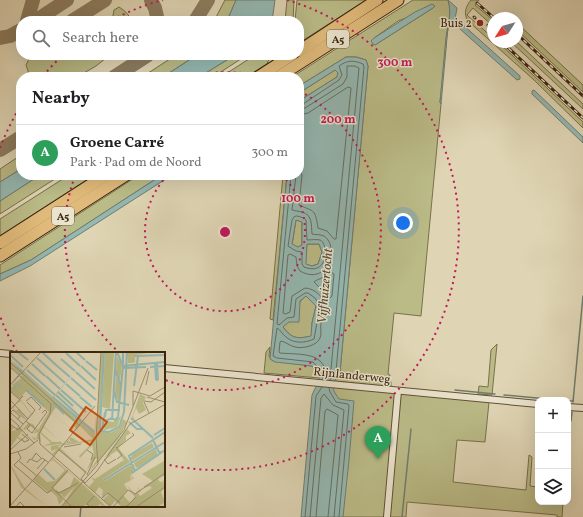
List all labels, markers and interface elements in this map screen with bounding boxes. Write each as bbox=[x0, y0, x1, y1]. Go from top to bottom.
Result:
north arrow bbox=[487, 12, 523, 48]
search box bbox=[16, 16, 304, 60]
place label: Buis 2 bbox=[440, 16, 472, 32]
marker: Buis 2 bbox=[475, 18, 485, 28]
icon: search bbox=[30, 27, 52, 49]
text: Search here bbox=[62, 28, 139, 49]
road number: A5 bbox=[327, 30, 349, 48]
text: 300 m bbox=[378, 55, 413, 71]
text: Nearby bbox=[32, 87, 90, 110]
text: 200 m bbox=[320, 112, 356, 128]
text: Groene Carré bbox=[70, 133, 164, 154]
text: A bbox=[40, 144, 50, 162]
text: 300 m bbox=[252, 144, 288, 162]
text: Park · Pad om de Noord bbox=[70, 154, 202, 172]
text: 100 m bbox=[281, 191, 315, 207]
road number: A5 bbox=[52, 207, 74, 225]
your location bbox=[393, 213, 413, 233]
centre of rings bbox=[218, 225, 232, 239]
water label: Vijfhuizertocht bbox=[314, 247, 338, 325]
inset map bbox=[10, 352, 165, 507]
street label: Rijnlanderweg bbox=[313, 364, 391, 388]
map controls bbox=[535, 397, 571, 505]
button: + bbox=[535, 397, 571, 433]
pin: A bbox=[365, 426, 391, 459]
button: − bbox=[535, 433, 571, 469]
button: layers bbox=[535, 469, 571, 505]

